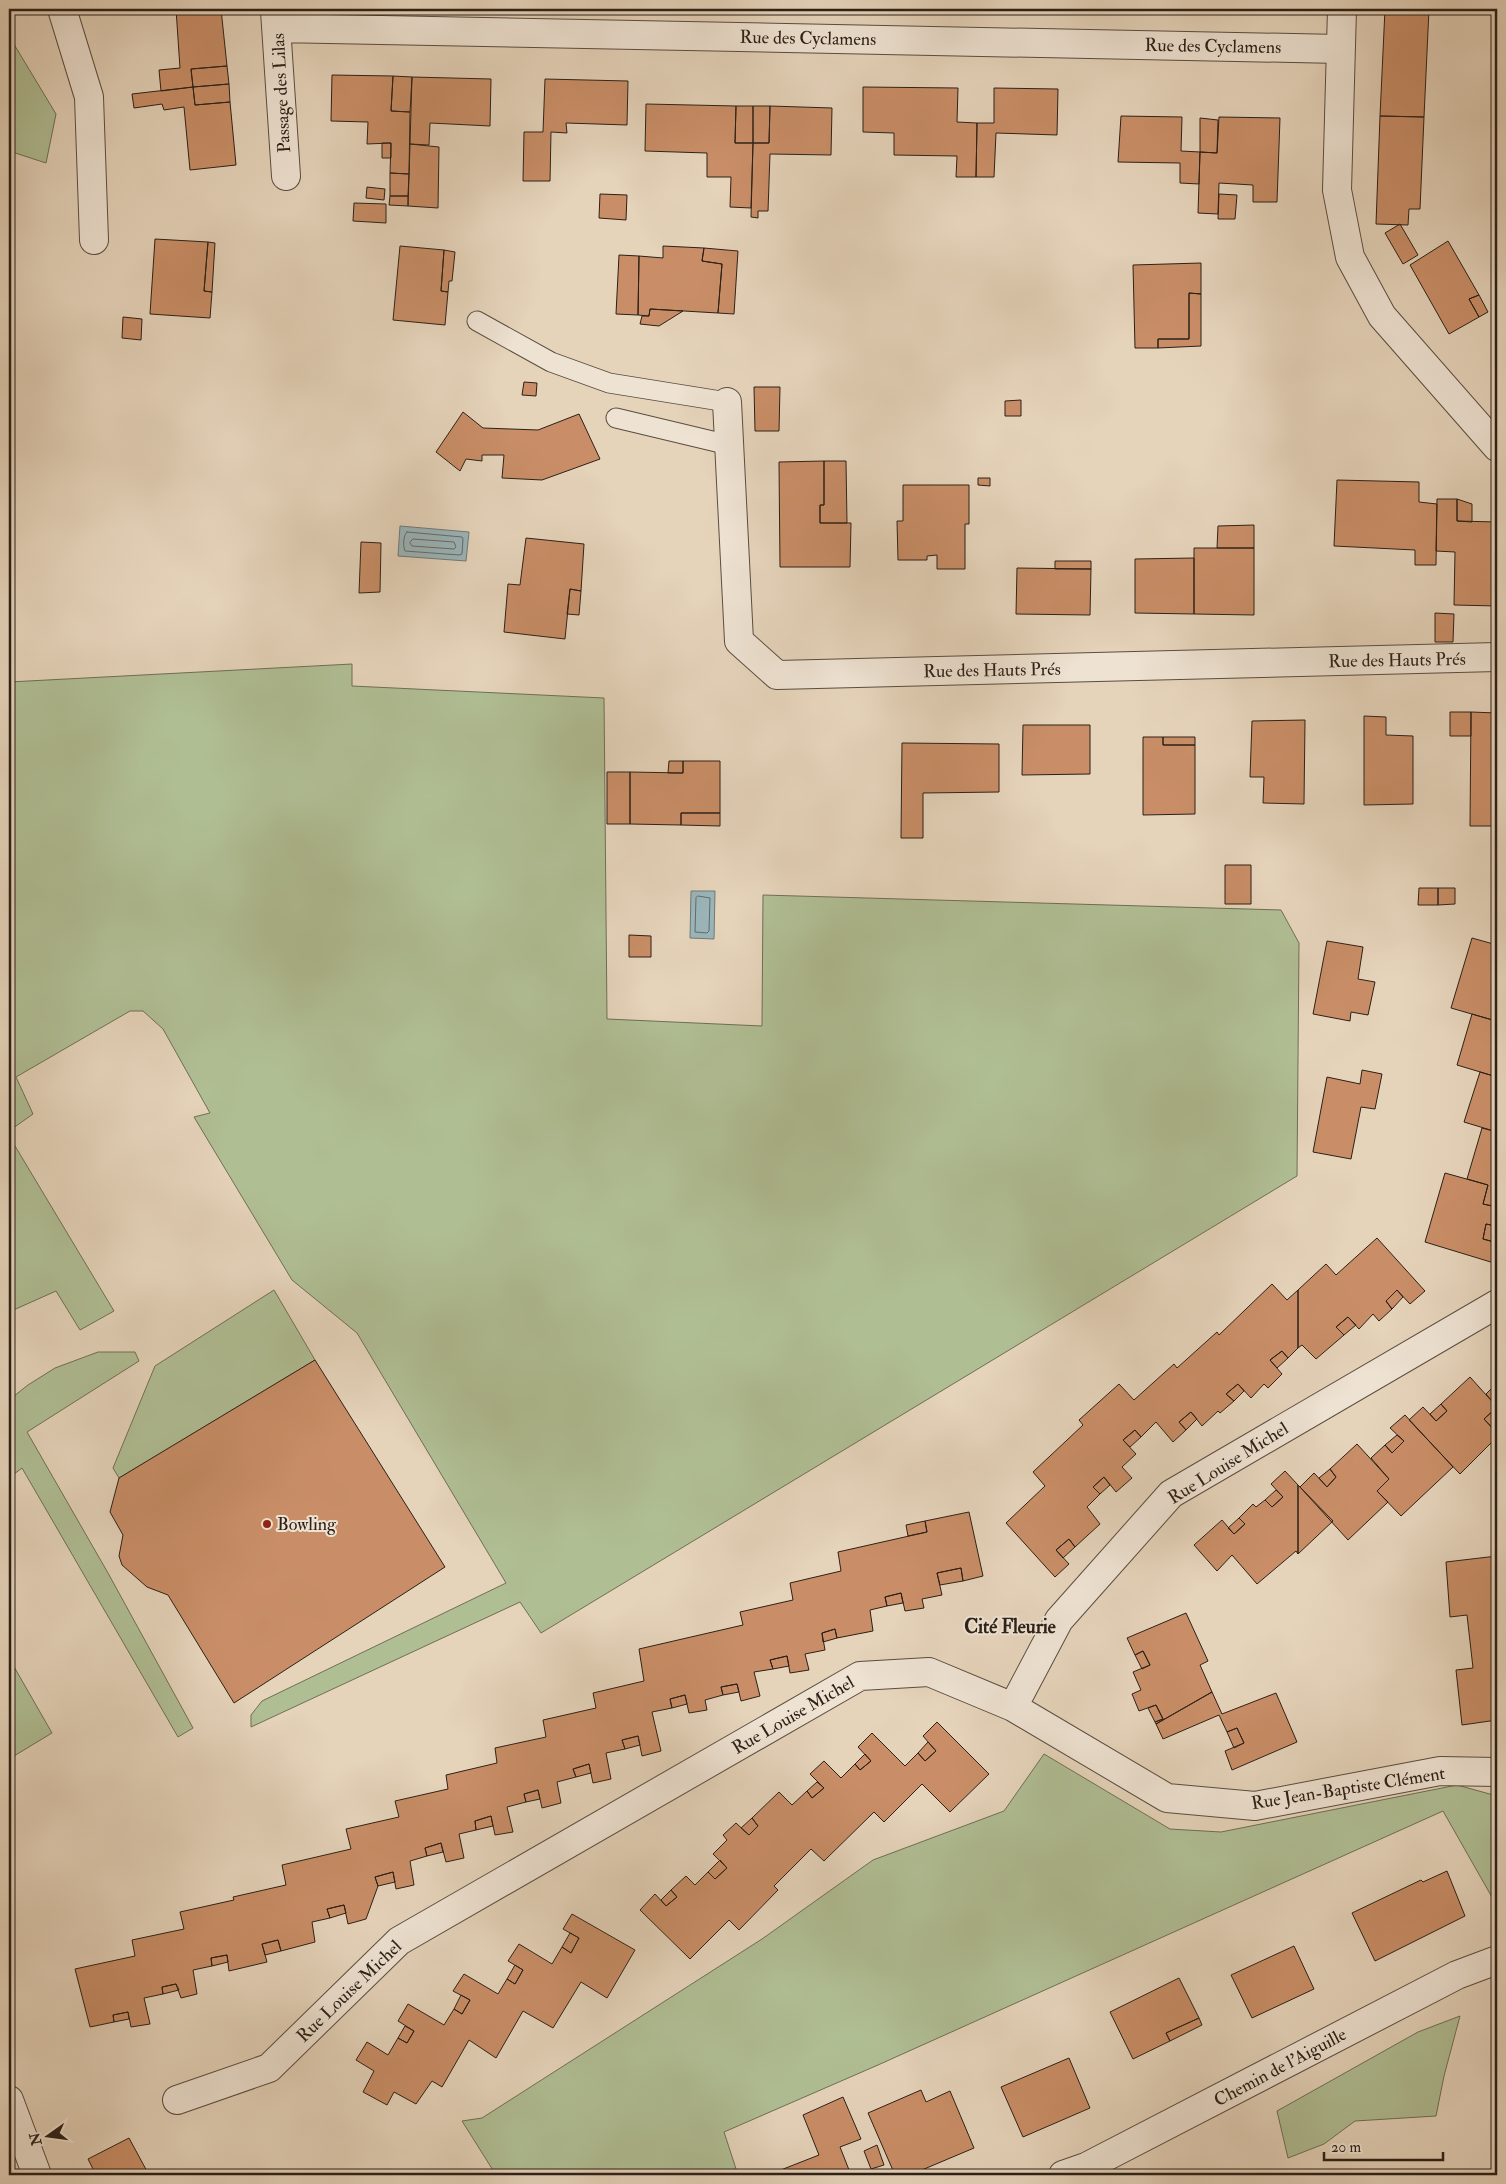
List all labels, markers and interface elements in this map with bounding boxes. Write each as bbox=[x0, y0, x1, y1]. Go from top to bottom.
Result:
street label: Rue des Cyclamens bbox=[739, 26, 877, 51]
street label: Passage des Lilas bbox=[267, 33, 296, 153]
street label: Rue des Cyclamens bbox=[1144, 34, 1282, 59]
street label: Rue des Hauts Prés bbox=[1328, 648, 1466, 673]
street label: Rue des Hauts Prés bbox=[923, 658, 1061, 683]
street label: Rue Louise Michel bbox=[1164, 1417, 1293, 1510]
place label: Bowling bbox=[277, 1513, 337, 1536]
marker: Bowling bbox=[261, 1518, 273, 1530]
district label: Cité Fleurie bbox=[964, 1615, 1056, 1639]
street label: Rue Louise Michel bbox=[728, 1671, 859, 1760]
street label: Rue Jean-Baptiste Clément bbox=[1249, 1762, 1447, 1815]
street label: Rue Louise Michel bbox=[292, 1935, 407, 2047]
street label: Chemin de l'Aiguille bbox=[1210, 2023, 1351, 2112]
north arrow bbox=[22, 2112, 72, 2162]
scale bar bbox=[1324, 2129, 1442, 2161]
text: N bbox=[26, 2130, 46, 2148]
text: 20 m bbox=[1331, 2138, 1361, 2157]

